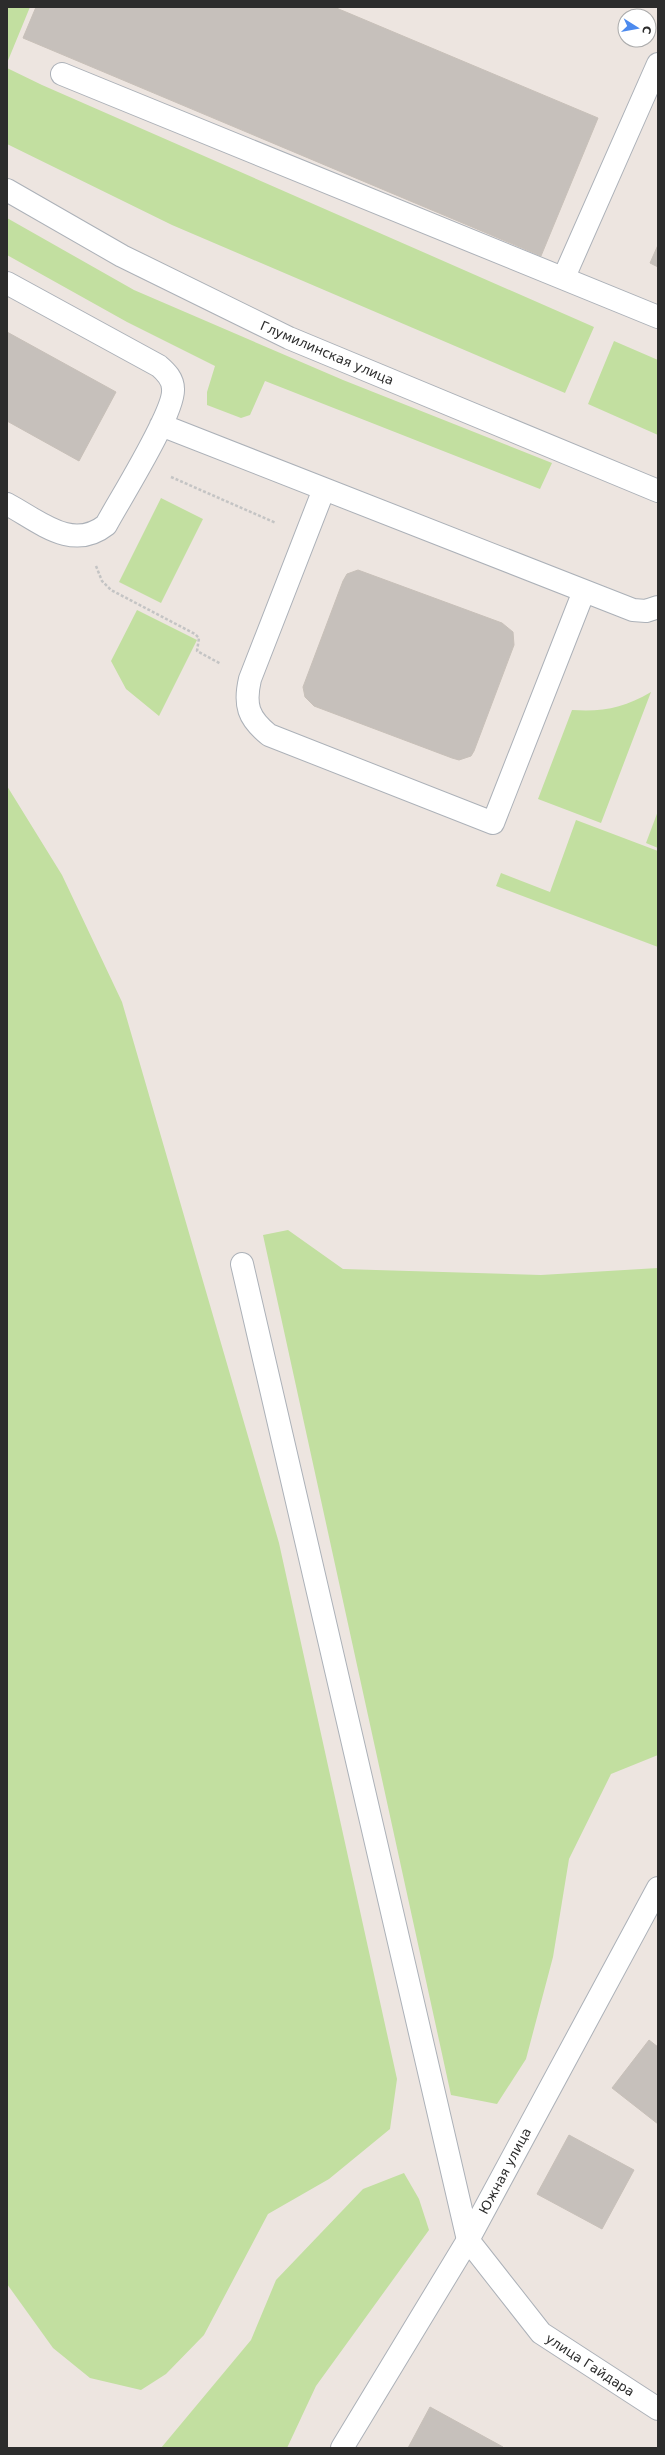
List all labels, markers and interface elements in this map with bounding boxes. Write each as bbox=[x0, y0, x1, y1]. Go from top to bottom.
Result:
north arrow bbox=[617, 8, 657, 48]
text: С bbox=[639, 25, 653, 35]
street label: Глумилинская улица bbox=[258, 318, 396, 388]
street label: Южная улица bbox=[476, 2125, 534, 2217]
street label: улица Гайдара bbox=[543, 2331, 637, 2399]

